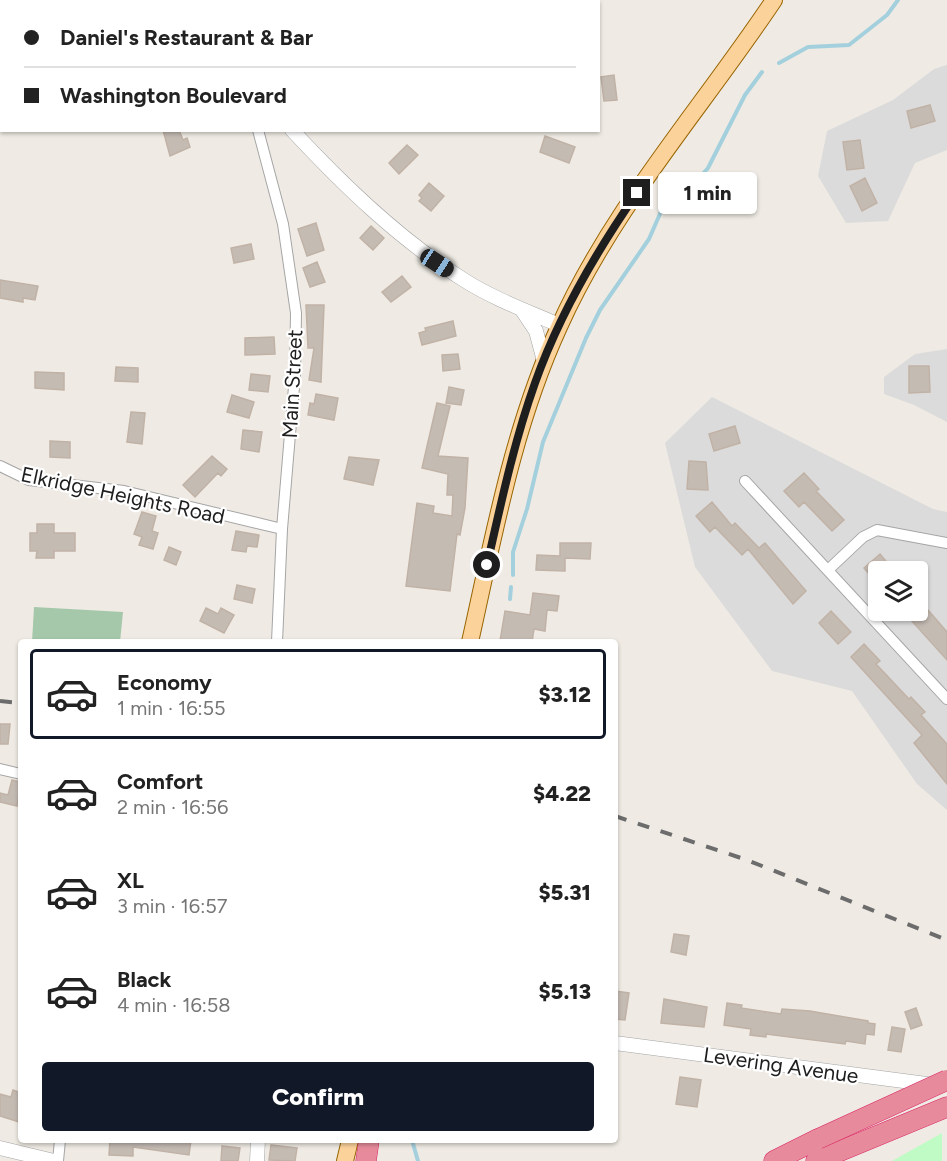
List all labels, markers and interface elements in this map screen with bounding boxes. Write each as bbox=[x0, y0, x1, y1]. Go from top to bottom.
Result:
text: Daniel's Restaurant & Bar bbox=[60, 24, 313, 51]
text: Washington Boulevard bbox=[60, 82, 287, 109]
callout: 1 min bbox=[658, 172, 757, 214]
route end bbox=[623, 179, 650, 206]
text: 1 min bbox=[684, 181, 731, 205]
car bbox=[417, 246, 457, 280]
street label: Main Street bbox=[277, 329, 307, 439]
street label: Elkridge Heights Road bbox=[19, 461, 227, 529]
route start bbox=[473, 551, 500, 578]
map controls bbox=[868, 561, 928, 621]
button: layers bbox=[868, 561, 928, 621]
icon: car bbox=[45, 667, 99, 721]
text: Economy bbox=[117, 669, 212, 696]
text: $3.12 bbox=[538, 681, 591, 708]
text: 1 min · 16:55 bbox=[117, 696, 226, 720]
icon: car bbox=[45, 766, 99, 820]
text: Comfort bbox=[117, 768, 203, 795]
text: $4.22 bbox=[533, 780, 591, 807]
text: 2 min · 16:56 bbox=[117, 795, 228, 819]
icon: car bbox=[45, 865, 99, 919]
text: XL bbox=[117, 867, 144, 894]
text: $5.31 bbox=[538, 879, 591, 906]
text: 3 min · 16:57 bbox=[117, 894, 227, 918]
icon: car bbox=[45, 964, 99, 1018]
text: Black bbox=[117, 966, 171, 993]
text: $5.13 bbox=[538, 978, 591, 1005]
text: 4 min · 16:58 bbox=[117, 993, 231, 1017]
street label: Levering Avenue bbox=[702, 1042, 860, 1088]
button: Confirm bbox=[42, 1062, 594, 1131]

